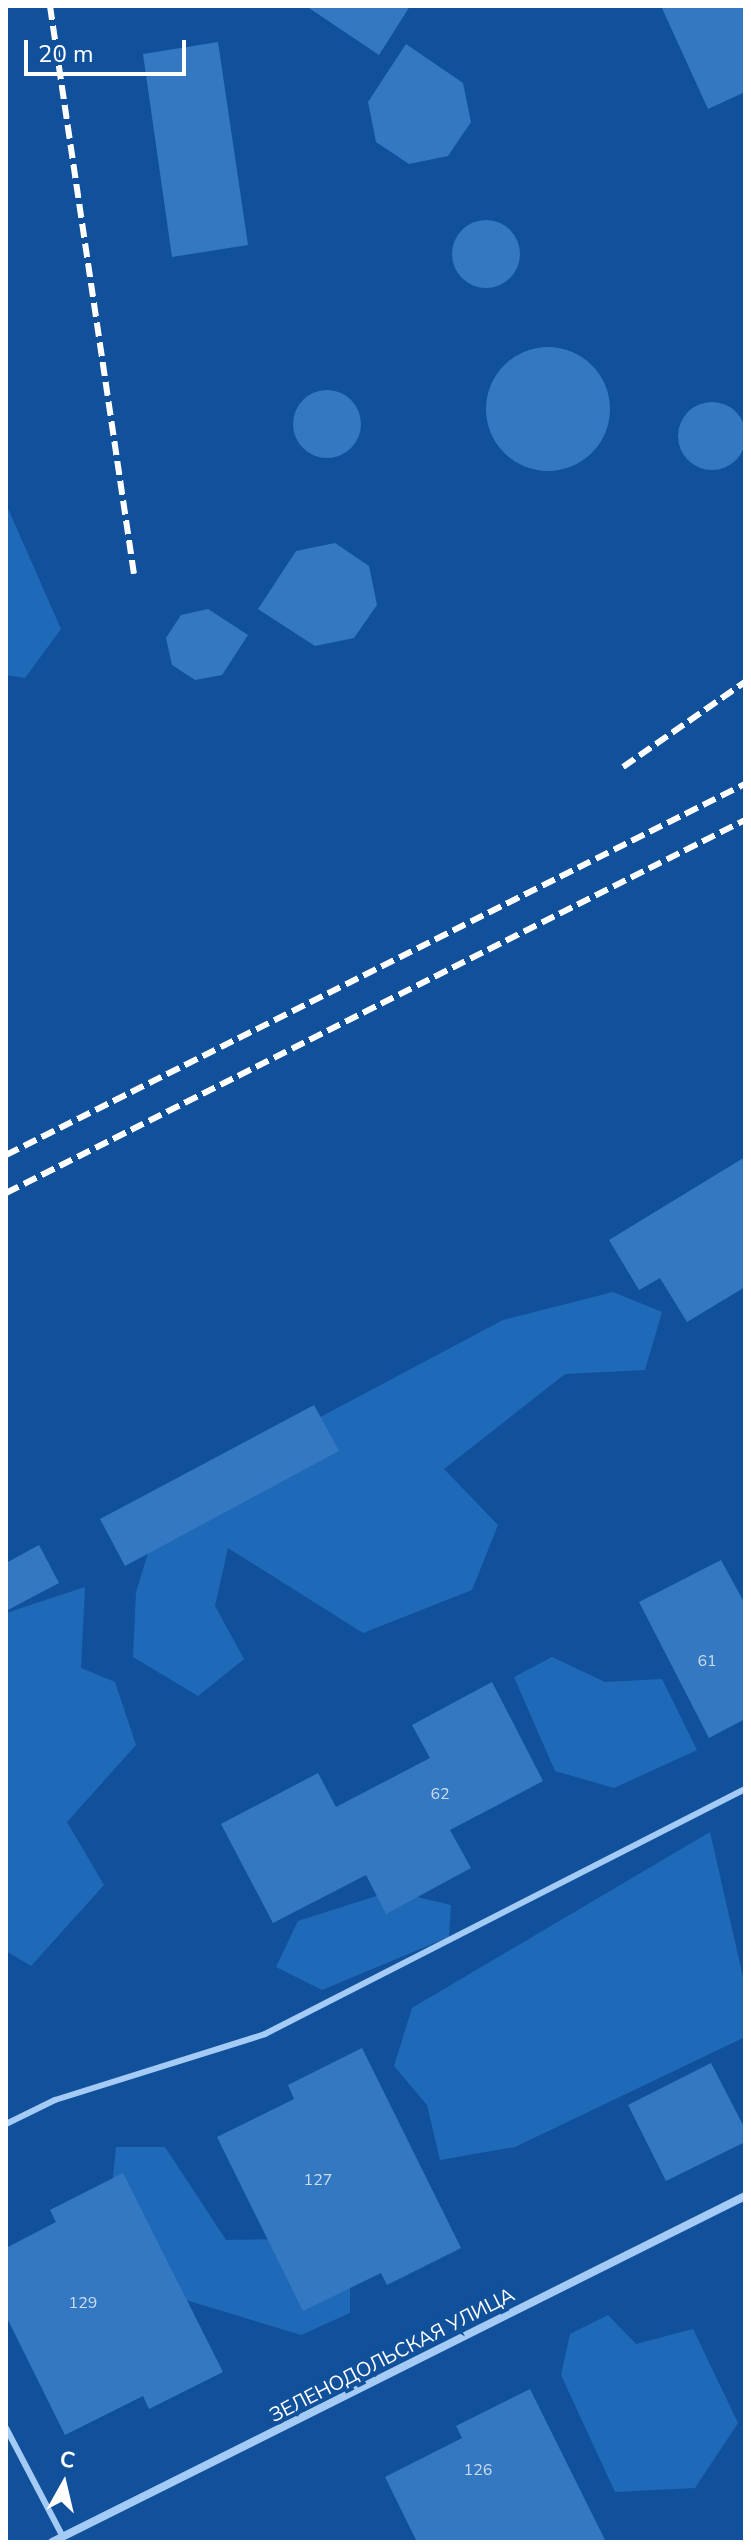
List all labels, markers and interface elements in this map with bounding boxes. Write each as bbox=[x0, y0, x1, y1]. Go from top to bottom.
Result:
scale bar bbox=[28, 24, 190, 74]
text: 20 m bbox=[38, 38, 94, 70]
house number: 61 bbox=[697, 1651, 717, 1671]
house number: 62 bbox=[430, 1784, 450, 1804]
house number: 127 bbox=[304, 2170, 332, 2190]
street label: ЗЕЛЕНОДОЛЬСКАЯ УЛИЦА bbox=[265, 2283, 519, 2427]
house number: 129 bbox=[69, 2293, 97, 2313]
north arrow bbox=[24, 2444, 104, 2524]
text: С bbox=[58, 2444, 77, 2476]
house number: 126 bbox=[464, 2460, 492, 2480]

